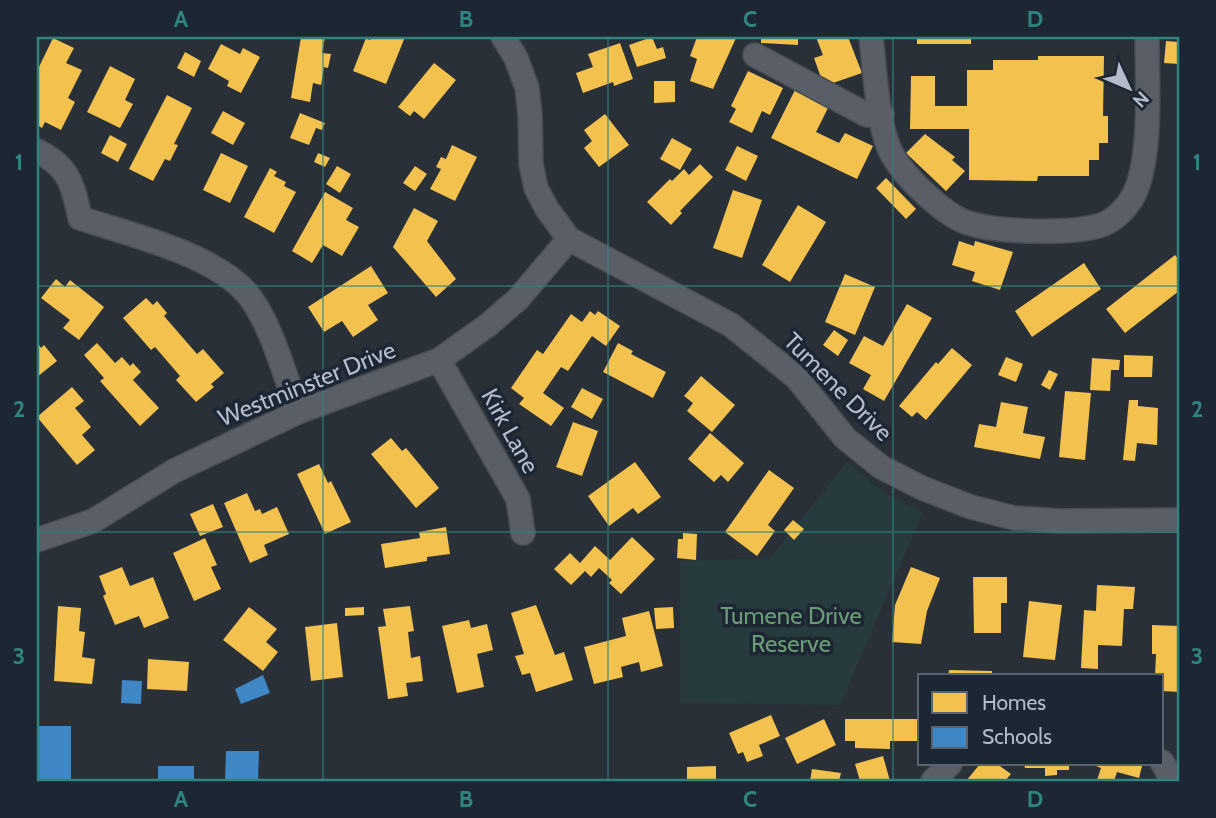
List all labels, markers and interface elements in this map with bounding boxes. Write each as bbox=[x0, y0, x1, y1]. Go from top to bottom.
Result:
text: A bbox=[174, 5, 189, 33]
text: B bbox=[459, 5, 473, 33]
text: C bbox=[743, 5, 757, 33]
text: D bbox=[1027, 5, 1043, 33]
north arrow bbox=[1094, 52, 1164, 122]
text: N bbox=[1128, 87, 1154, 112]
text: 1 bbox=[15, 148, 23, 176]
text: 1 bbox=[1193, 148, 1201, 176]
street label: Tumene Drive bbox=[778, 326, 899, 447]
street label: Westminster Drive bbox=[214, 335, 400, 432]
street label: Kirk Lane bbox=[475, 383, 545, 478]
text: 2 bbox=[13, 395, 25, 423]
text: 2 bbox=[1191, 395, 1203, 423]
park label: Tumene Drive Reserve bbox=[720, 601, 862, 658]
text: 3 bbox=[13, 642, 25, 670]
text: 3 bbox=[1191, 642, 1203, 670]
legend bbox=[918, 674, 1164, 766]
text: Homes bbox=[982, 690, 1046, 715]
text: Schools bbox=[982, 724, 1052, 749]
text: A bbox=[174, 785, 189, 813]
text: B bbox=[459, 785, 473, 813]
text: C bbox=[743, 785, 757, 813]
text: D bbox=[1027, 785, 1043, 813]

